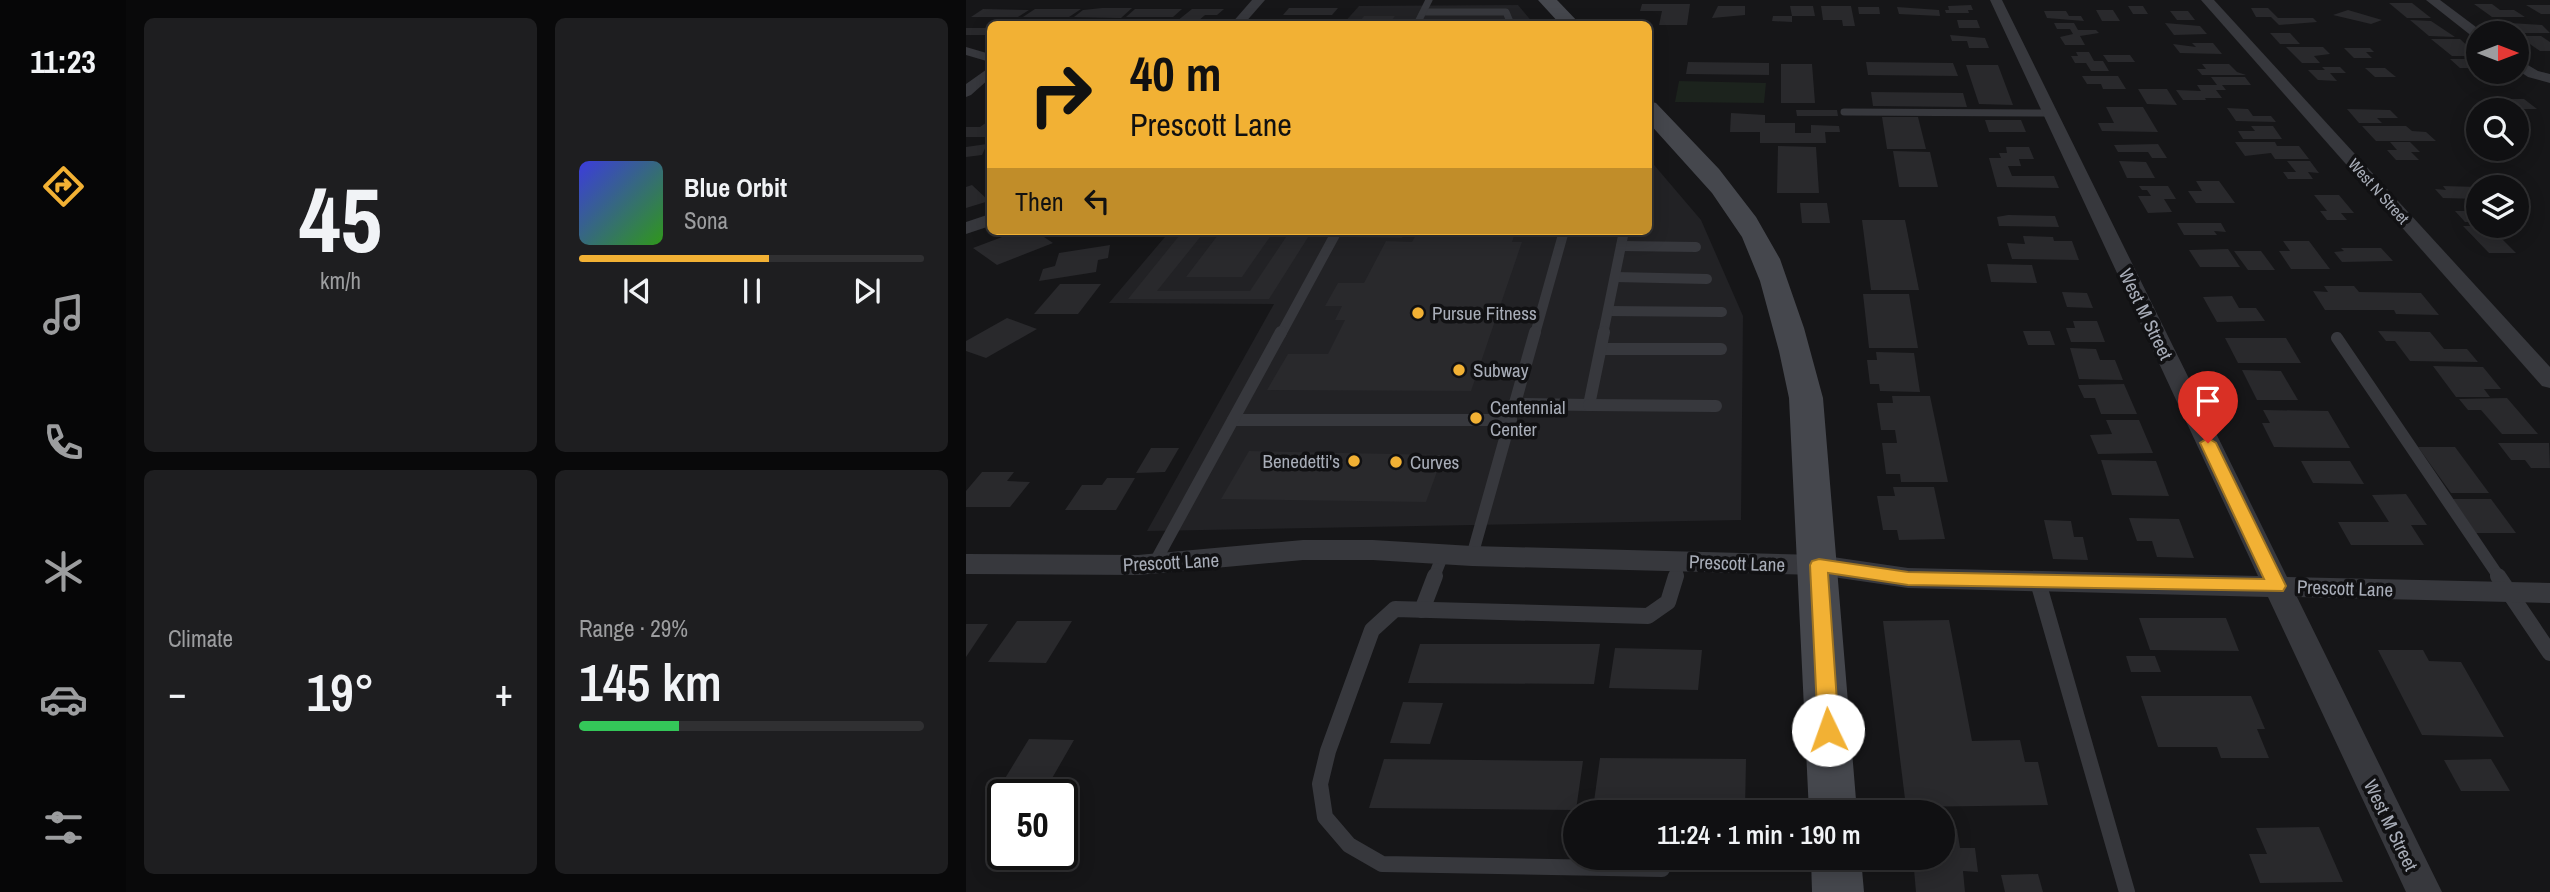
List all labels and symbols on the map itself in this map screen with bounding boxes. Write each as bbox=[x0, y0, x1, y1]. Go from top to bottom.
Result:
north arrow bbox=[2466, 21, 2529, 84]
street label: West N Street bbox=[2344, 153, 2415, 229]
street label: West M Street bbox=[2113, 264, 2180, 365]
place label: Pursue Fitness bbox=[1432, 300, 1537, 326]
marker: Pursue Fitness bbox=[1410, 305, 1426, 321]
place label: Subway bbox=[1473, 357, 1529, 383]
marker: Subway bbox=[1451, 362, 1467, 378]
pin bbox=[2178, 371, 2238, 443]
place label: Centennial Center bbox=[1490, 394, 1565, 442]
marker: Centennial Center bbox=[1468, 410, 1484, 426]
place label: Benedetti's bbox=[1263, 448, 1340, 474]
place label: Curves bbox=[1410, 449, 1460, 475]
marker: Benedetti's bbox=[1346, 453, 1362, 469]
marker: Curves bbox=[1388, 454, 1404, 470]
street label: Prescott Lane bbox=[1122, 547, 1220, 577]
street label: Prescott Lane bbox=[1689, 548, 1785, 578]
street label: Prescott Lane bbox=[2297, 573, 2393, 603]
position arrow bbox=[1791, 693, 1865, 767]
street label: West M Street bbox=[2358, 775, 2425, 876]
speed limit sign: 50 bbox=[987, 779, 1078, 870]

